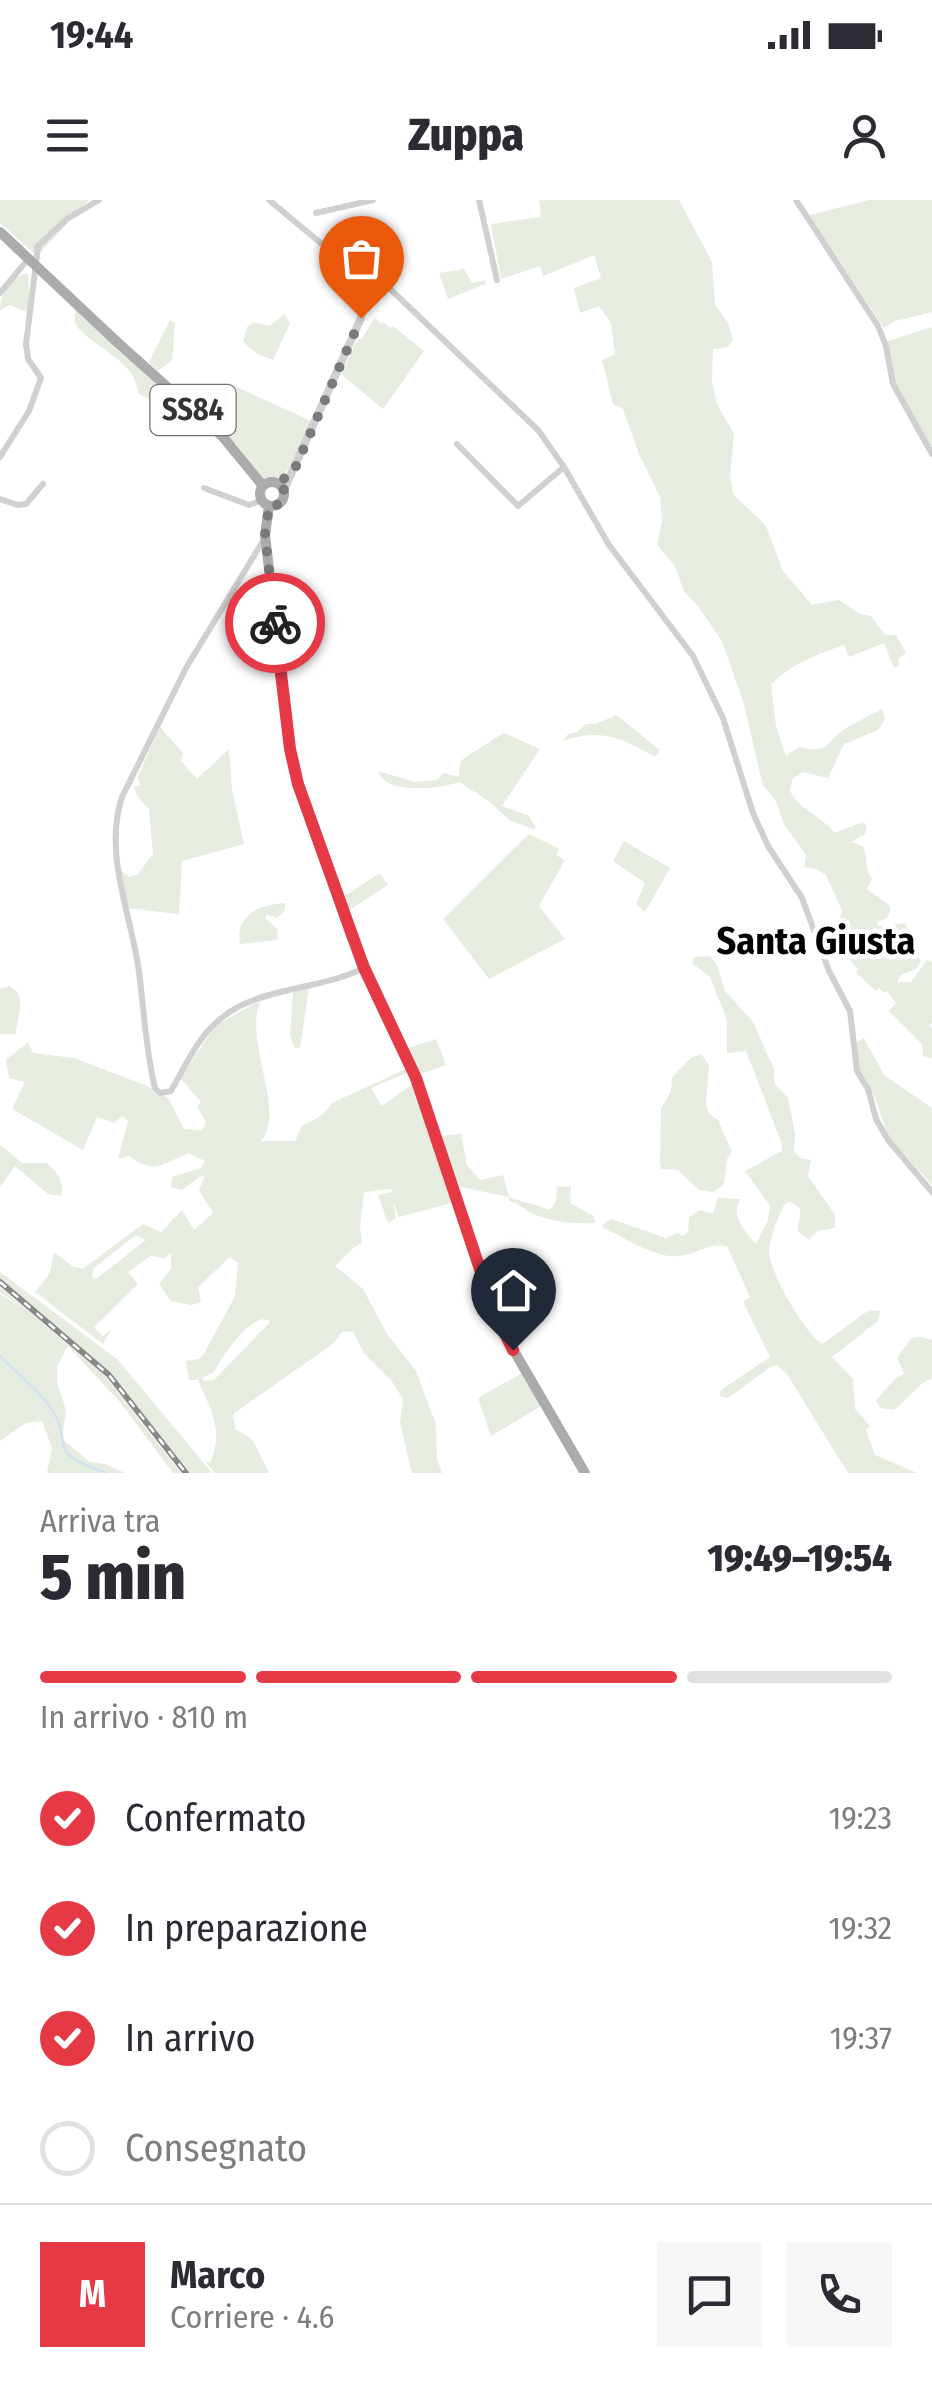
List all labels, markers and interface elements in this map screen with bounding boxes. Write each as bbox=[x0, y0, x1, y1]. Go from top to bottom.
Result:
text: 19:44 bbox=[50, 12, 133, 58]
icon: menu bbox=[40, 108, 95, 163]
text: Zuppa bbox=[408, 108, 524, 162]
icon: person bbox=[837, 108, 892, 163]
pin bbox=[319, 216, 404, 319]
icon: bag bbox=[334, 231, 389, 286]
road number: SS84 bbox=[150, 385, 236, 435]
courier bbox=[225, 573, 325, 673]
icon: bike bbox=[248, 596, 303, 651]
district label: Santa Giusta bbox=[717, 918, 916, 964]
pin bbox=[471, 1248, 556, 1351]
icon: home bbox=[486, 1263, 541, 1318]
text: Arriva tra bbox=[40, 1502, 161, 1540]
text: 19:49–19:54 bbox=[708, 1535, 892, 1581]
text: 5 min bbox=[40, 1538, 186, 1616]
text: In arrivo · 810 m bbox=[40, 1698, 248, 1736]
icon: check bbox=[40, 1791, 95, 1846]
text: Confermato bbox=[125, 1795, 307, 1841]
text: 19:23 bbox=[829, 1799, 892, 1837]
icon: check bbox=[40, 1901, 95, 1956]
text: In preparazione bbox=[125, 1905, 368, 1951]
text: 19:32 bbox=[829, 1909, 892, 1947]
icon: check bbox=[40, 2011, 95, 2066]
text: In arrivo bbox=[125, 2015, 255, 2061]
text: 19:37 bbox=[830, 2019, 892, 2057]
text: Consegnato bbox=[125, 2125, 307, 2171]
button: chat bbox=[657, 2242, 762, 2347]
button: phone bbox=[787, 2242, 892, 2347]
text: Marco bbox=[170, 2252, 265, 2298]
text: M bbox=[79, 2271, 106, 2317]
text: Corriere · 4.6 bbox=[170, 2298, 334, 2336]

